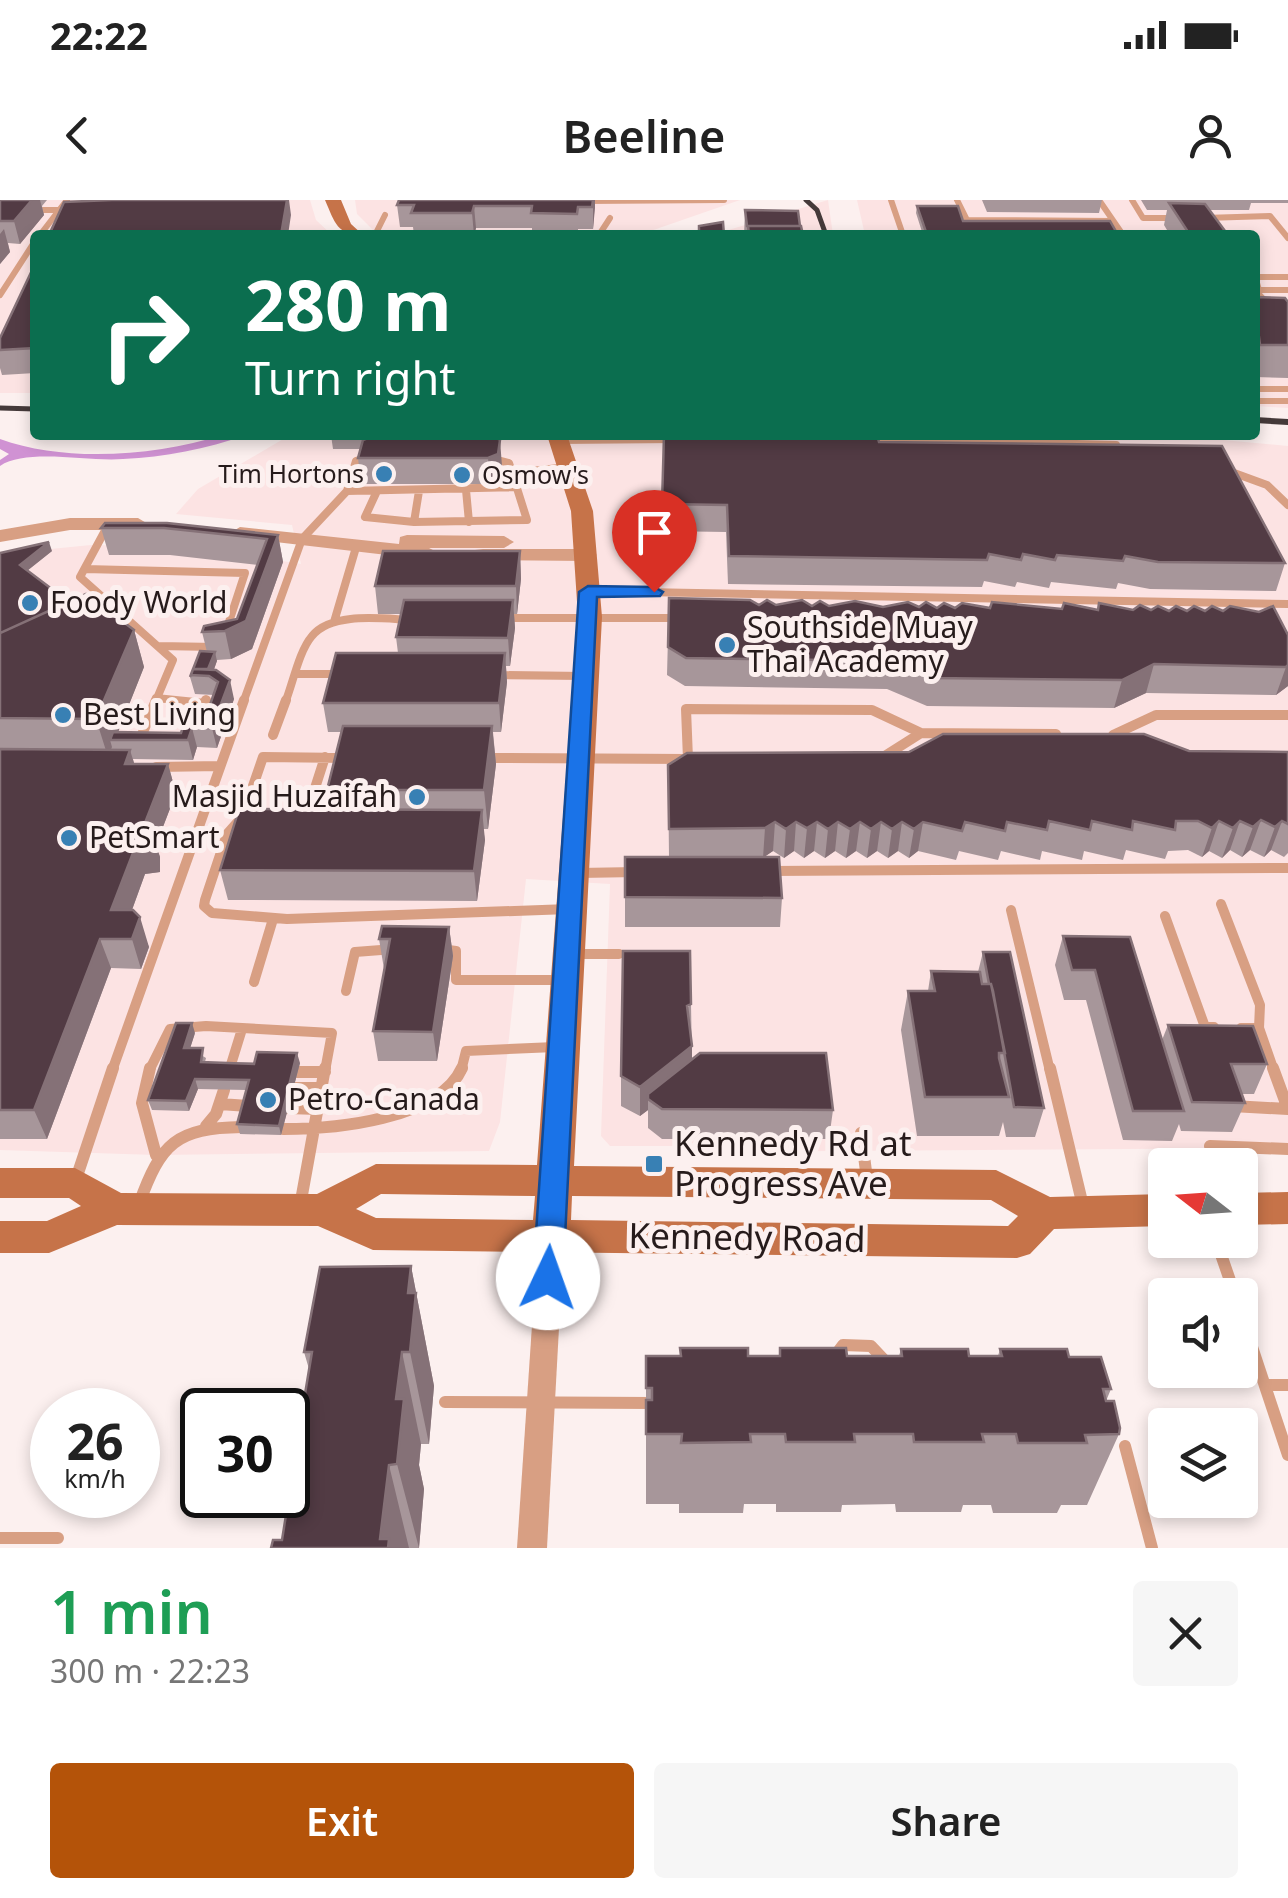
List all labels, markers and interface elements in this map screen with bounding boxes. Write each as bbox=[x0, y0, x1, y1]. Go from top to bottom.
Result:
text: 22:22 bbox=[50, 9, 148, 61]
text: Beeline bbox=[563, 105, 725, 166]
icon: back bbox=[50, 108, 105, 163]
icon: person bbox=[1183, 108, 1238, 163]
text: 280 m bbox=[245, 256, 452, 352]
icon: right bbox=[80, 270, 210, 400]
text: Turn right bbox=[245, 347, 456, 408]
place label: Tim Hortons bbox=[218, 456, 364, 490]
place label: Osmow's bbox=[482, 457, 589, 491]
marker: Tim Hortons bbox=[373, 463, 395, 485]
marker: Osmow's bbox=[451, 464, 473, 486]
pin bbox=[612, 490, 697, 593]
icon: arrive bbox=[627, 505, 682, 560]
place label: Foody World bbox=[50, 581, 227, 622]
marker: Foody World bbox=[19, 592, 41, 614]
place label: Southside Muay Thai Academy bbox=[747, 606, 973, 681]
marker: Southside Muay Thai Academy bbox=[716, 634, 738, 656]
place label: Best Living bbox=[83, 693, 236, 734]
marker: Best Living bbox=[52, 704, 74, 726]
place label: Masjid Huzaifah bbox=[172, 775, 397, 816]
marker: Masjid Huzaifah bbox=[406, 786, 428, 808]
place label: PetSmart bbox=[89, 816, 220, 857]
marker: PetSmart bbox=[58, 827, 80, 849]
place label: Petro-Canada bbox=[288, 1078, 480, 1119]
marker: Petro-Canada bbox=[257, 1089, 279, 1111]
place label: Kennedy Rd at Progress Ave bbox=[674, 1119, 912, 1206]
north arrow bbox=[1148, 1148, 1258, 1258]
map controls bbox=[1148, 1148, 1258, 1518]
marker: Kennedy Rd at Progress Ave bbox=[643, 1153, 665, 1175]
street label: Kennedy Road bbox=[628, 1211, 866, 1262]
position arrow bbox=[496, 1226, 600, 1330]
button: sound bbox=[1148, 1278, 1258, 1388]
speed limit sign: 30 bbox=[180, 1388, 310, 1518]
text: 26 bbox=[66, 1407, 124, 1475]
button: layers bbox=[1148, 1408, 1258, 1518]
text: km/h bbox=[64, 1461, 126, 1495]
text: 1 min bbox=[50, 1570, 213, 1652]
button: close bbox=[1133, 1581, 1238, 1686]
text: 300 m · 22:23 bbox=[50, 1649, 250, 1692]
button: Exit bbox=[50, 1763, 634, 1878]
button: Share bbox=[654, 1763, 1238, 1878]

